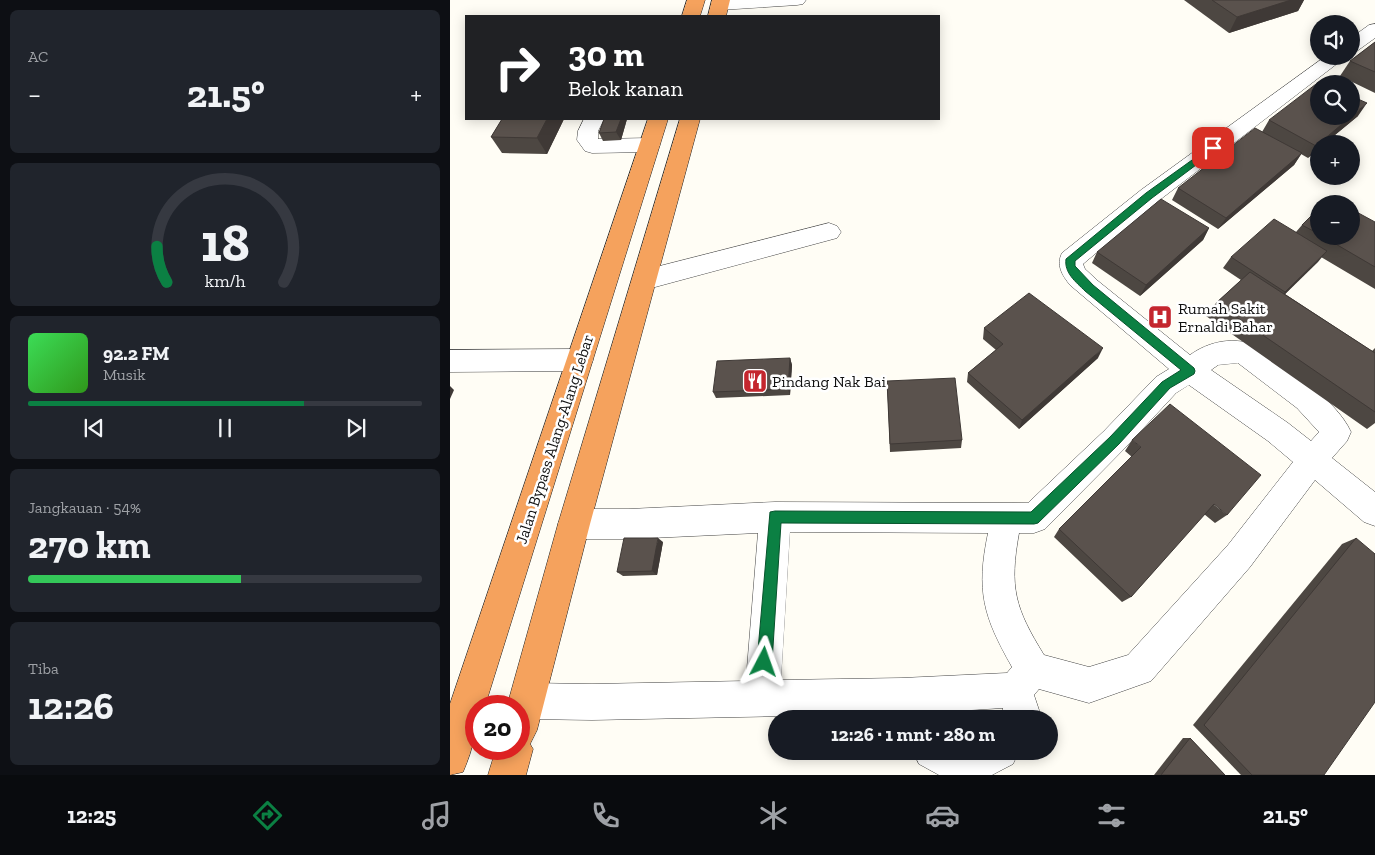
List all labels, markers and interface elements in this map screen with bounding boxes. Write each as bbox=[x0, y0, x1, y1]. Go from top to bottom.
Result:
map controls bbox=[1310, 15, 1360, 245]
button: sound bbox=[1310, 15, 1360, 65]
text: 30 m bbox=[568, 33, 644, 75]
icon: right bbox=[485, 35, 550, 100]
text: AC bbox=[28, 47, 48, 66]
text: 21.5° bbox=[187, 71, 265, 117]
text: Belok kanan bbox=[568, 75, 683, 102]
button: search bbox=[1310, 75, 1360, 125]
text: − bbox=[28, 78, 41, 111]
text: + bbox=[410, 78, 422, 111]
pin bbox=[1192, 127, 1234, 169]
icon: arrive bbox=[1199, 134, 1227, 162]
button: + bbox=[1310, 135, 1360, 185]
button: − bbox=[1310, 195, 1360, 245]
text: 18 bbox=[200, 212, 250, 274]
text: km/h bbox=[205, 270, 245, 292]
place label: Rumah Sakit Ernaldi Bahar bbox=[1178, 299, 1273, 336]
hospital icon: Rumah Sakit Ernaldi Bahar bbox=[1147, 304, 1173, 330]
street label: Jalan Bypass Alang-Alang Lebar bbox=[512, 332, 597, 546]
text: 92.2 FM bbox=[103, 342, 169, 365]
text: Musik bbox=[103, 365, 146, 384]
restaurant icon: Pindang Nak Bai bbox=[742, 368, 768, 394]
place label: Pindang Nak Bai bbox=[772, 372, 886, 391]
icon: previous bbox=[80, 414, 108, 442]
icon: pause bbox=[211, 414, 239, 442]
icon: next bbox=[342, 414, 370, 442]
text: Jangkauan · 54% bbox=[28, 498, 141, 517]
text: 270 km bbox=[28, 522, 151, 568]
position arrow bbox=[737, 635, 789, 687]
text: Tiba bbox=[28, 659, 59, 678]
text: 12:26 bbox=[28, 683, 114, 729]
speed limit sign: 20 bbox=[465, 695, 530, 760]
text: 12:26 · 1 mnt · 280 m bbox=[831, 723, 995, 746]
icon: directions bbox=[250, 798, 285, 833]
icon: music bbox=[419, 798, 454, 833]
icon: phone bbox=[588, 798, 623, 833]
icon: climate bbox=[756, 798, 791, 833]
icon: car bbox=[925, 798, 960, 833]
icon: filters bbox=[1094, 798, 1129, 833]
text: 12:25 bbox=[67, 802, 116, 829]
text: 21.5° bbox=[1263, 802, 1308, 829]

